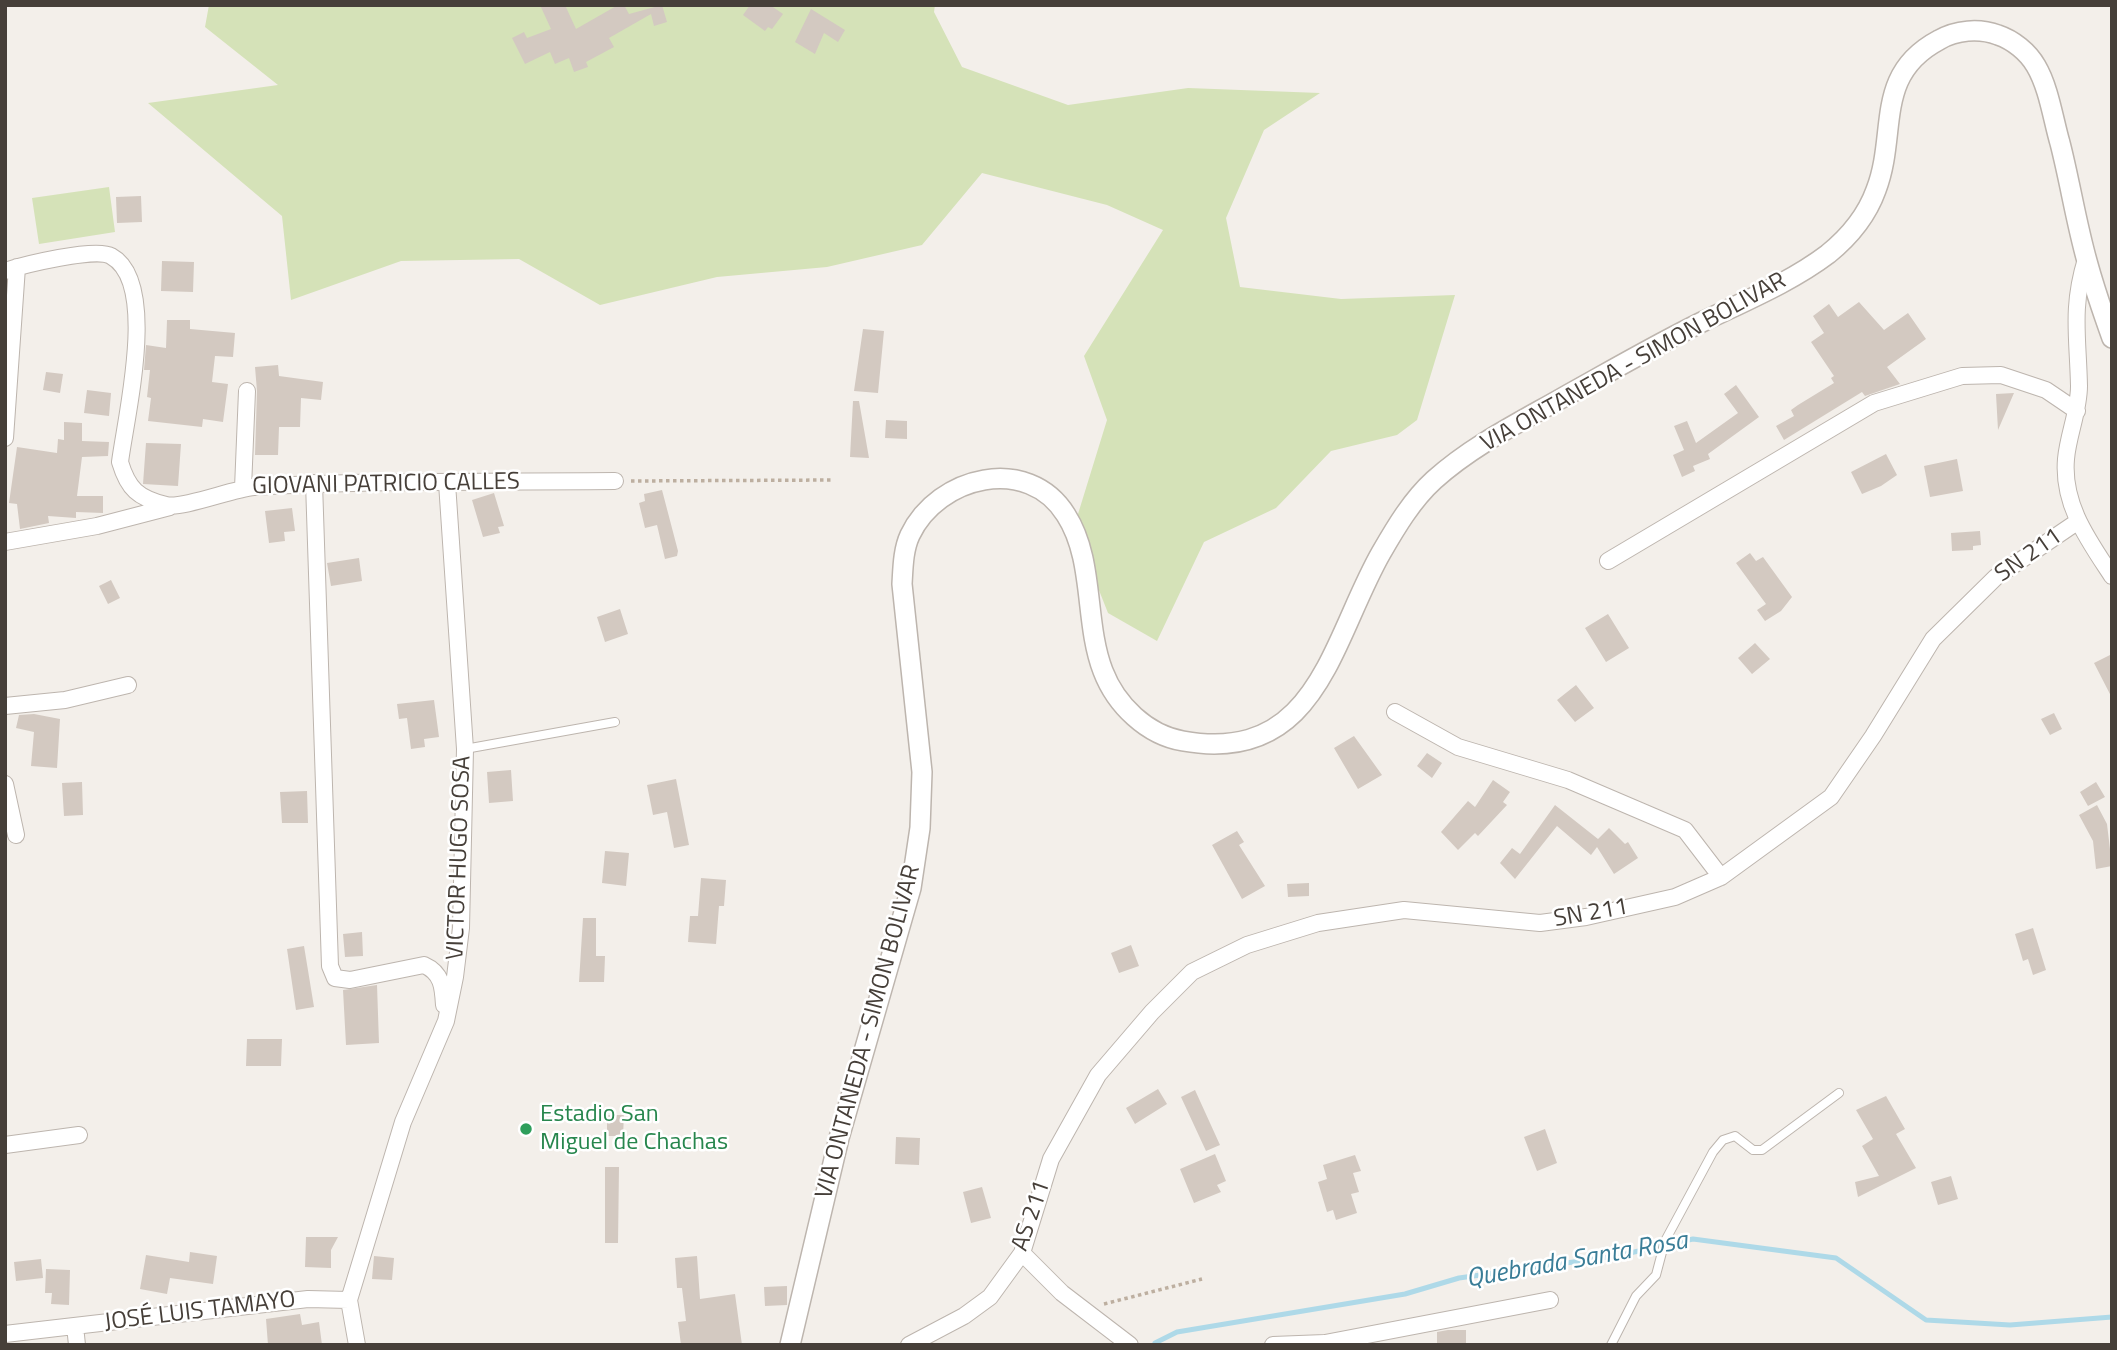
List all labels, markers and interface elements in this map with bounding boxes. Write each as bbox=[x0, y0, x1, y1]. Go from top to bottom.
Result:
street label: VIA ONTANEDA - SIMON BOLIVAR bbox=[1477, 267, 1791, 459]
street label: GIOVANI PATRICIO CALLES bbox=[252, 468, 520, 502]
street label: SN 211 bbox=[1990, 523, 2068, 589]
street label: VICTOR HUGO SOSA bbox=[442, 755, 478, 961]
street label: VIA ONTANEDA - SIMON BOLIVAR bbox=[811, 862, 927, 1202]
street label: SN 211 bbox=[1552, 893, 1630, 935]
place label: Estadio San Miguel de Chachas bbox=[540, 1101, 728, 1157]
marker: Estadio San Miguel de Chachas bbox=[518, 1121, 534, 1137]
street label: AS 211 bbox=[1007, 1177, 1057, 1255]
water label: Quebrada Santa Rosa bbox=[1464, 1226, 1690, 1296]
street label: JOSÉ LUIS TAMAYO bbox=[103, 1286, 297, 1338]

